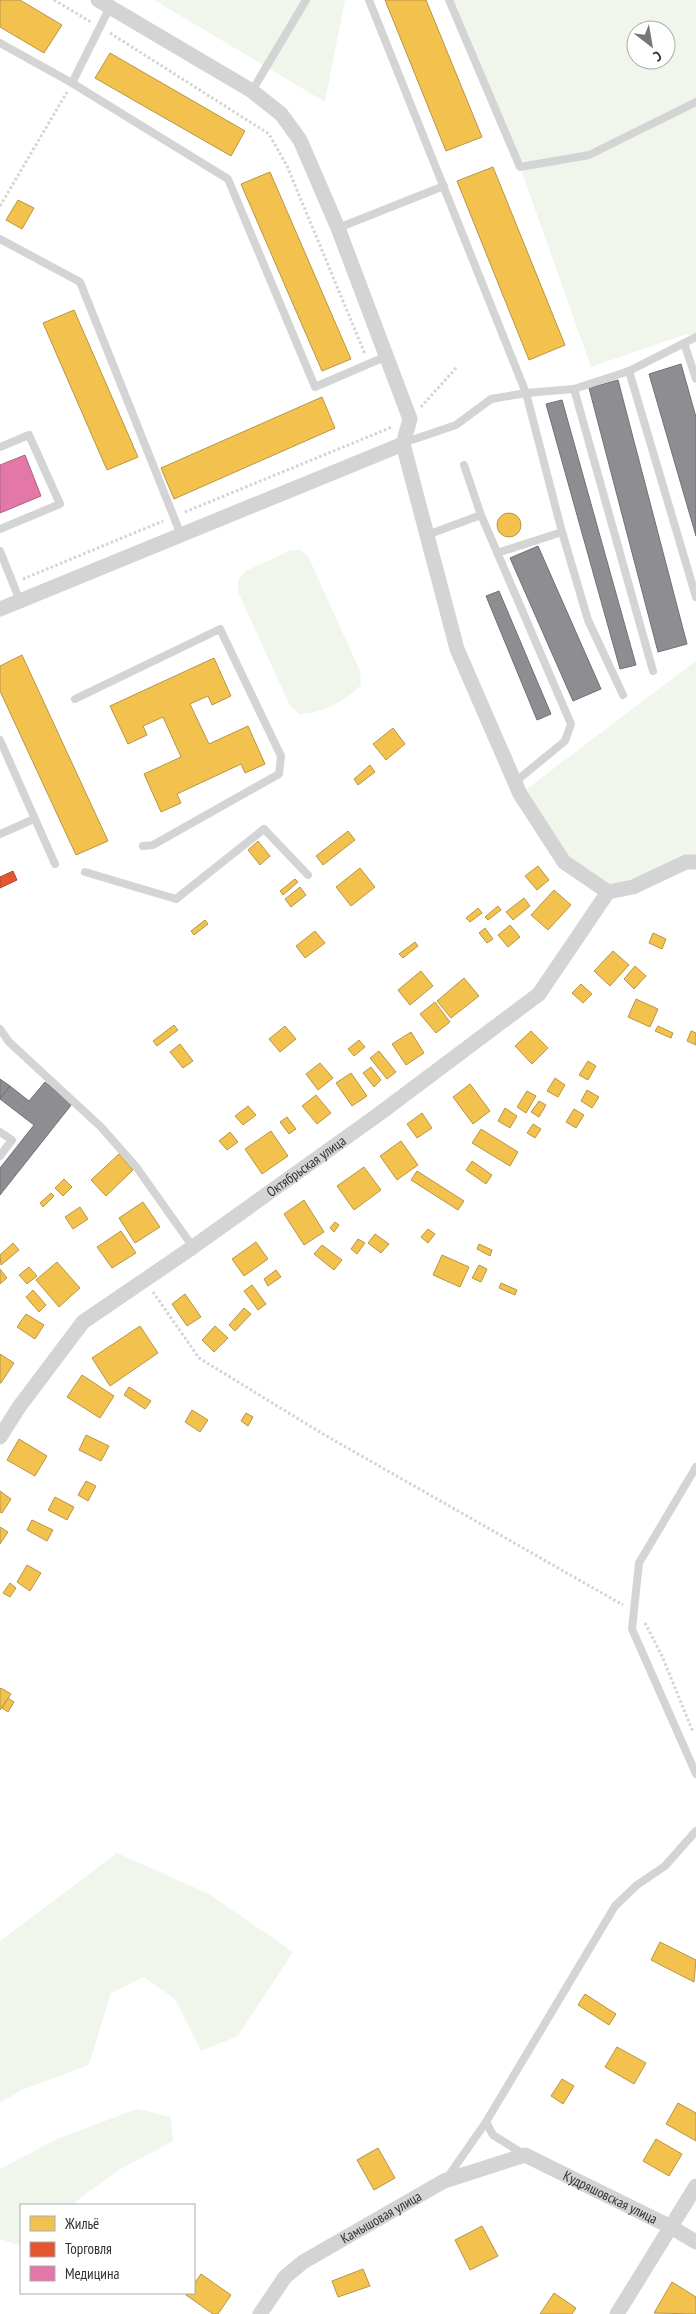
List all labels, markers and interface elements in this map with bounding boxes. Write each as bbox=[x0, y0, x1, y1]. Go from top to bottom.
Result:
north arrow bbox=[626, 20, 676, 70]
text: С bbox=[650, 47, 665, 66]
street label: Октябрьская улица bbox=[263, 1132, 349, 1201]
street label: Кудряшовская улица bbox=[560, 2166, 660, 2228]
street label: Камышовая улица bbox=[337, 2187, 425, 2247]
legend bbox=[20, 2204, 195, 2294]
text: Жильё bbox=[64, 2214, 99, 2233]
text: Торговля bbox=[65, 2239, 112, 2258]
text: Медицина bbox=[65, 2264, 119, 2283]

